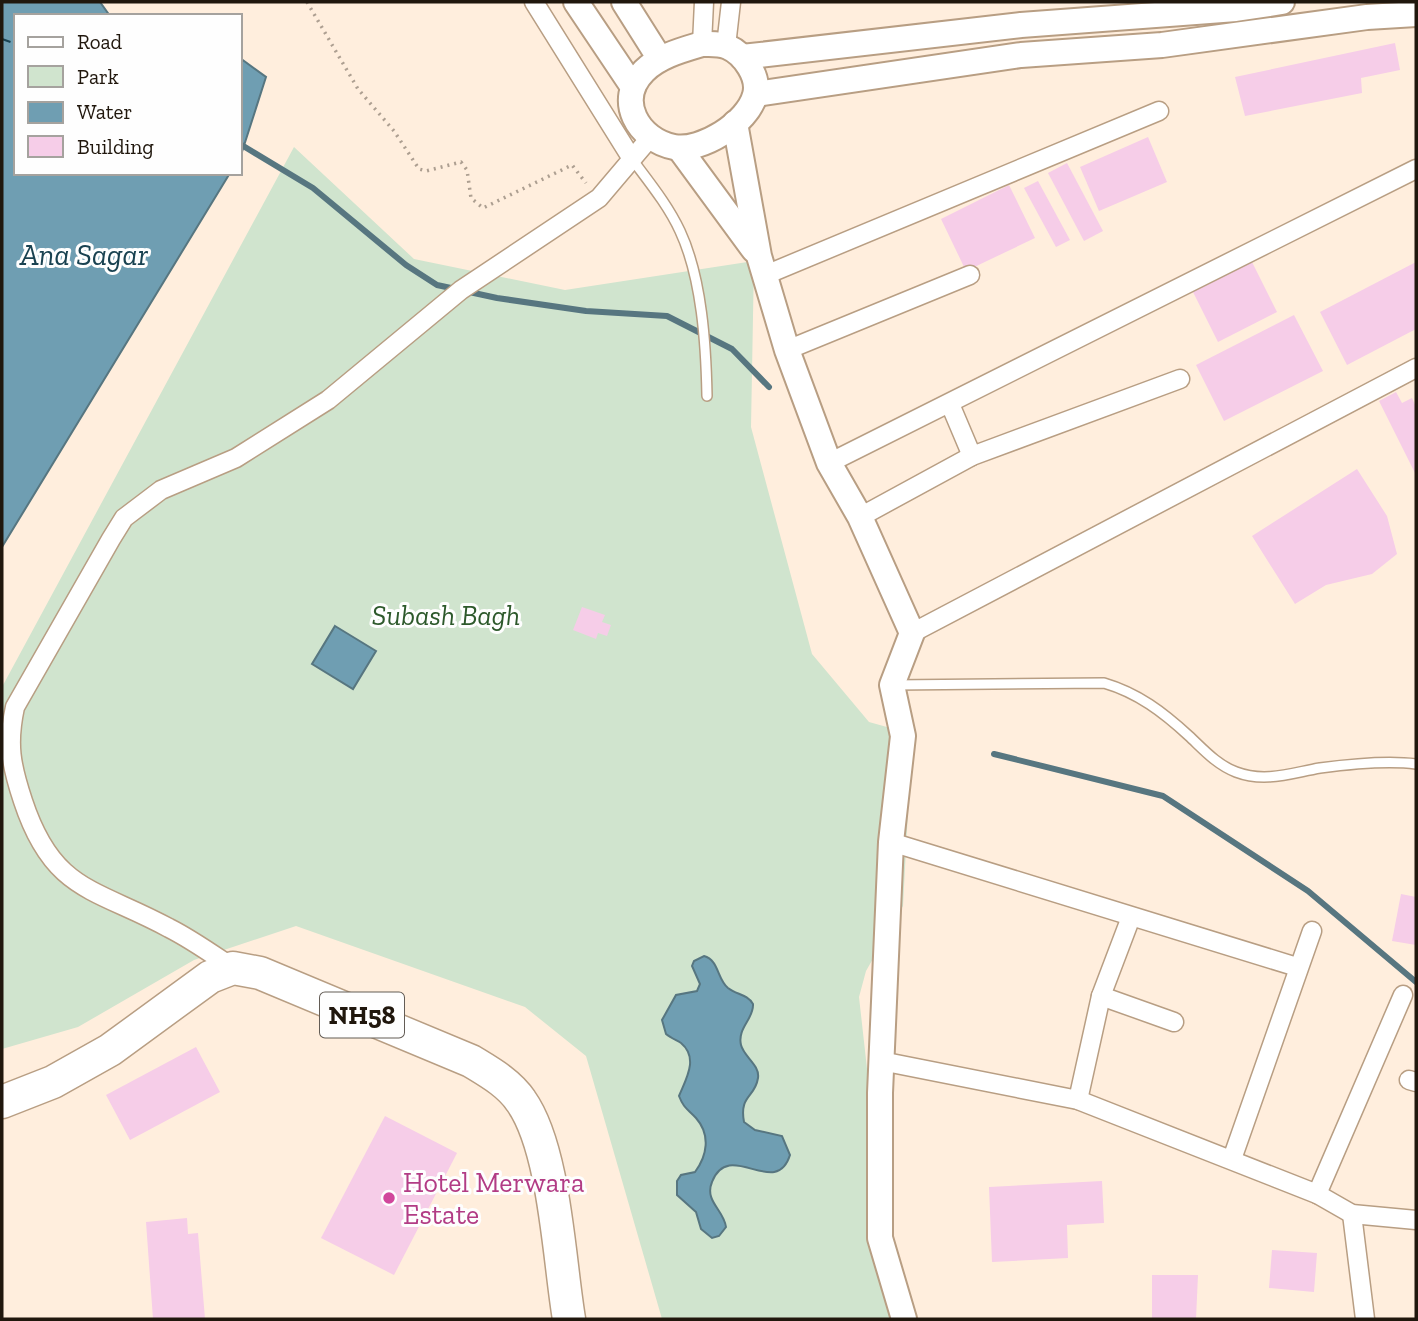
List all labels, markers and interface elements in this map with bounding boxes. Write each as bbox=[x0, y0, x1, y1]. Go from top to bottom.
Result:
legend bbox=[14, 14, 242, 175]
text: Road bbox=[77, 29, 123, 54]
text: Park bbox=[77, 64, 119, 89]
text: Water bbox=[77, 99, 132, 124]
text: Building bbox=[77, 134, 154, 159]
water label: Ana Sagar bbox=[19, 237, 149, 273]
park label: Subash Bagh bbox=[372, 599, 520, 632]
road number: NH58 bbox=[320, 992, 404, 1038]
place label: Hotel Merwara Estate bbox=[403, 1166, 585, 1231]
marker: Hotel Merwara Estate bbox=[381, 1190, 397, 1206]

